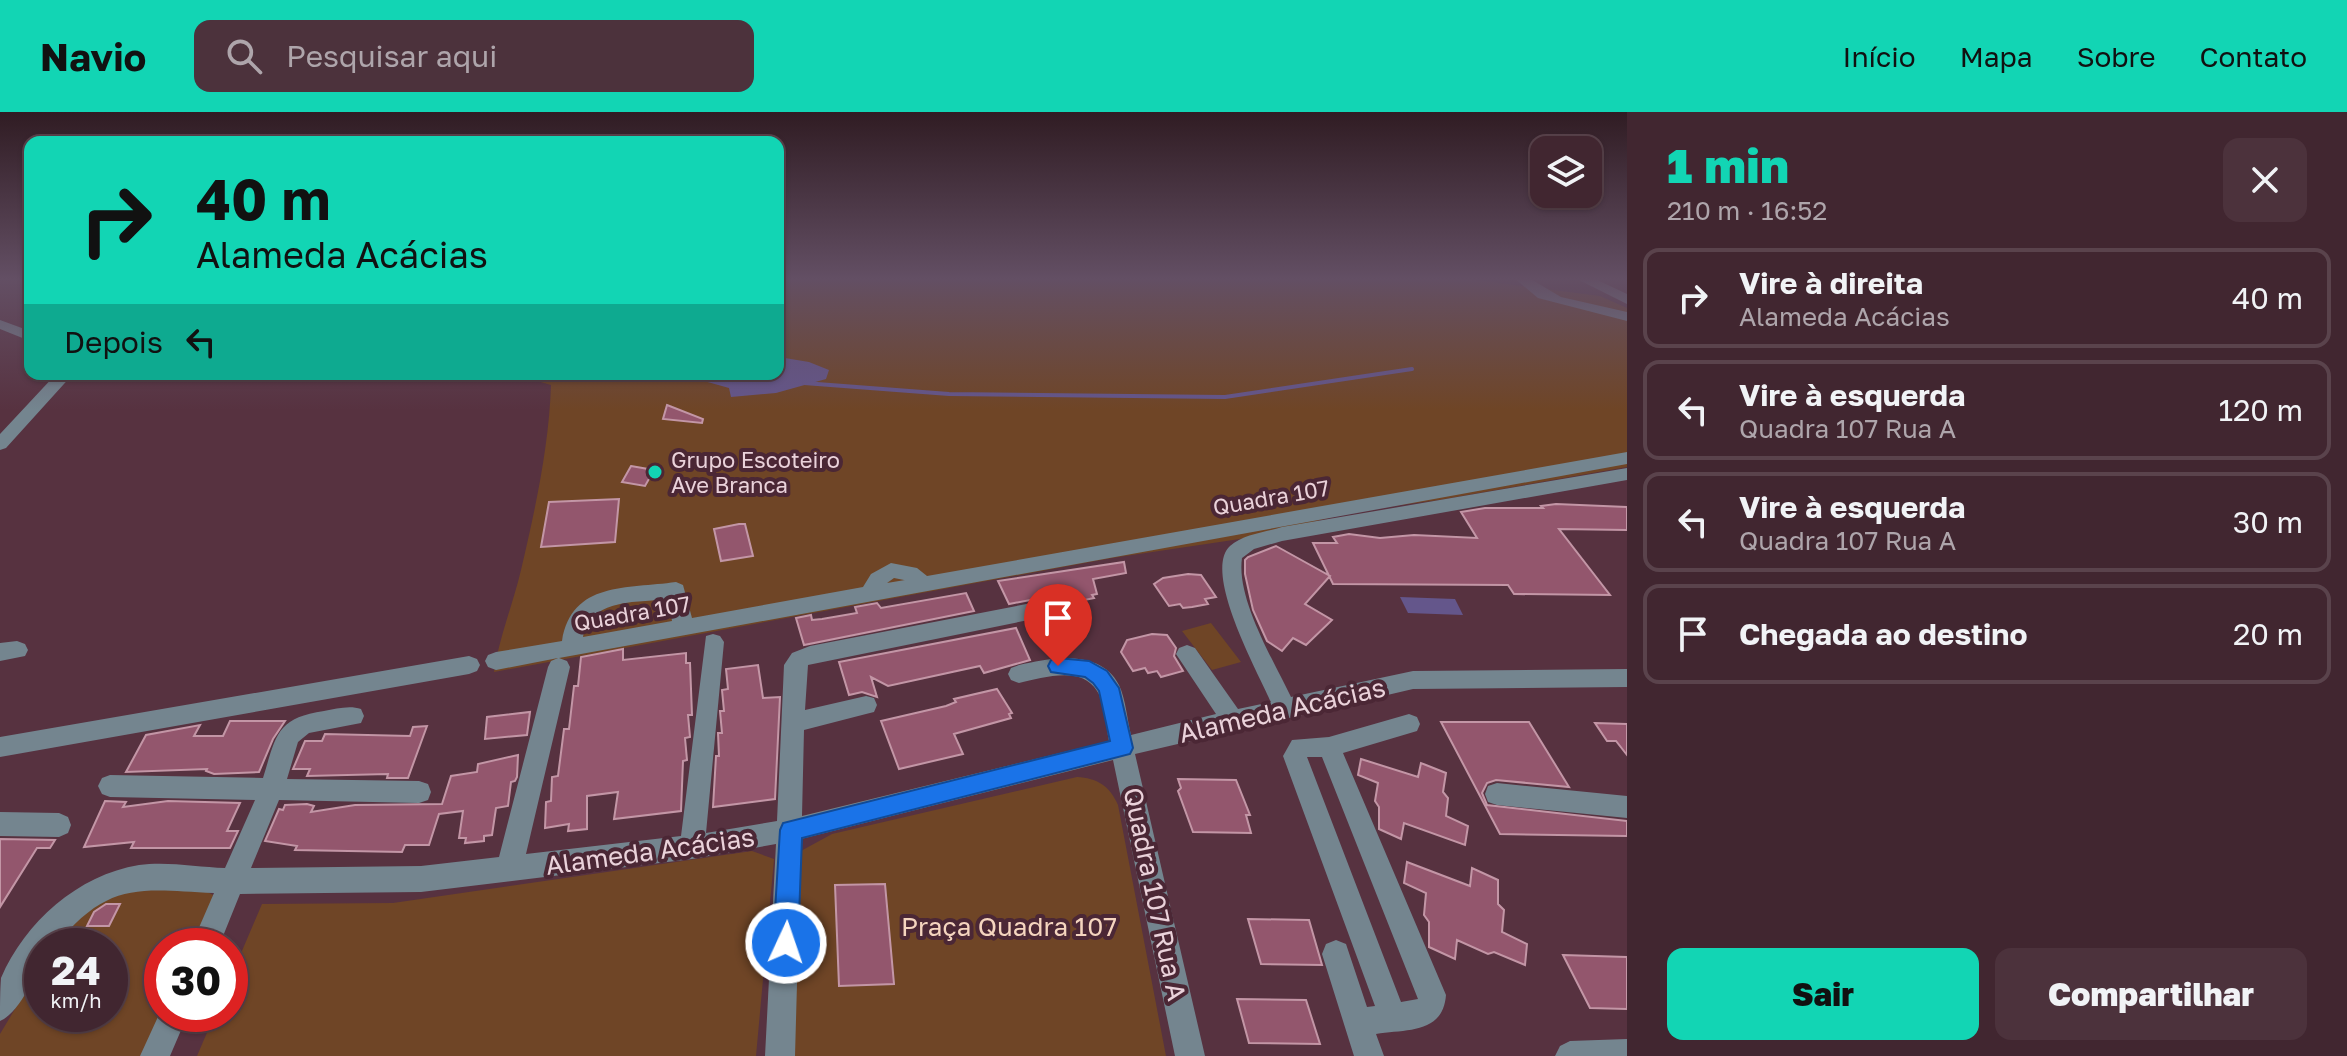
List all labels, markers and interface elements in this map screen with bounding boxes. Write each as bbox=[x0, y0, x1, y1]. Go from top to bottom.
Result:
search box bbox=[194, 20, 754, 92]
text: Navio bbox=[40, 34, 146, 79]
icon: search bbox=[222, 34, 266, 78]
text: Pesquisar aqui bbox=[286, 38, 497, 74]
text: Início bbox=[1843, 40, 1916, 73]
text: Mapa bbox=[1960, 40, 2033, 73]
text: Sobre bbox=[2077, 40, 2155, 73]
text: Contato bbox=[2199, 40, 2307, 73]
map controls bbox=[1530, 136, 1602, 208]
button: layers bbox=[1530, 136, 1602, 208]
text: 1 min bbox=[1667, 136, 1789, 194]
button: close bbox=[2223, 138, 2307, 222]
text: 40 m bbox=[196, 165, 330, 232]
icon: right bbox=[64, 168, 168, 272]
text: 210 m · 16:52 bbox=[1667, 195, 1827, 226]
text: Alameda Acácias bbox=[196, 233, 488, 276]
text: Vire à direita bbox=[1739, 265, 1923, 301]
icon: right bbox=[1671, 276, 1715, 320]
text: 40 m bbox=[2232, 280, 2303, 316]
text: Alameda Acácias bbox=[1739, 301, 1950, 332]
icon: left bbox=[179, 320, 223, 364]
text: Depois bbox=[64, 324, 163, 360]
text: Vire à esquerda bbox=[1739, 377, 1965, 413]
icon: left bbox=[1671, 388, 1715, 432]
text: 120 m bbox=[2218, 392, 2303, 428]
text: Quadra 107 Rua A bbox=[1739, 413, 1956, 444]
place label: Grupo Escoteiro Ave Branca bbox=[671, 446, 840, 498]
marker: Grupo Escoteiro Ave Branca bbox=[646, 463, 664, 481]
street label: Quadra 107 bbox=[1211, 473, 1331, 521]
text: Vire à esquerda bbox=[1739, 489, 1965, 525]
icon: left bbox=[1671, 500, 1715, 544]
text: 30 m bbox=[2233, 504, 2303, 540]
text: Quadra 107 Rua A bbox=[1739, 525, 1956, 556]
pin bbox=[1024, 584, 1092, 666]
street label: Quadra 107 bbox=[572, 589, 692, 637]
icon: arrive bbox=[1036, 596, 1080, 640]
icon: arrive bbox=[1671, 612, 1715, 656]
text: Chegada ao destino bbox=[1739, 616, 2027, 652]
text: 20 m bbox=[2233, 616, 2303, 652]
street label: Alameda Acácias bbox=[1176, 671, 1388, 749]
street label: Quadra 107 Rua A bbox=[1117, 785, 1193, 1003]
street label: Alameda Acácias bbox=[543, 821, 757, 881]
position arrow bbox=[744, 901, 828, 985]
park label: Praça Quadra 107 bbox=[901, 911, 1117, 942]
speed limit sign: 30 bbox=[144, 928, 248, 1032]
text: 24 bbox=[51, 946, 101, 994]
button: Sair bbox=[1667, 948, 1979, 1040]
button: Compartilhar bbox=[1995, 948, 2307, 1040]
text: km/h bbox=[51, 988, 101, 1012]

